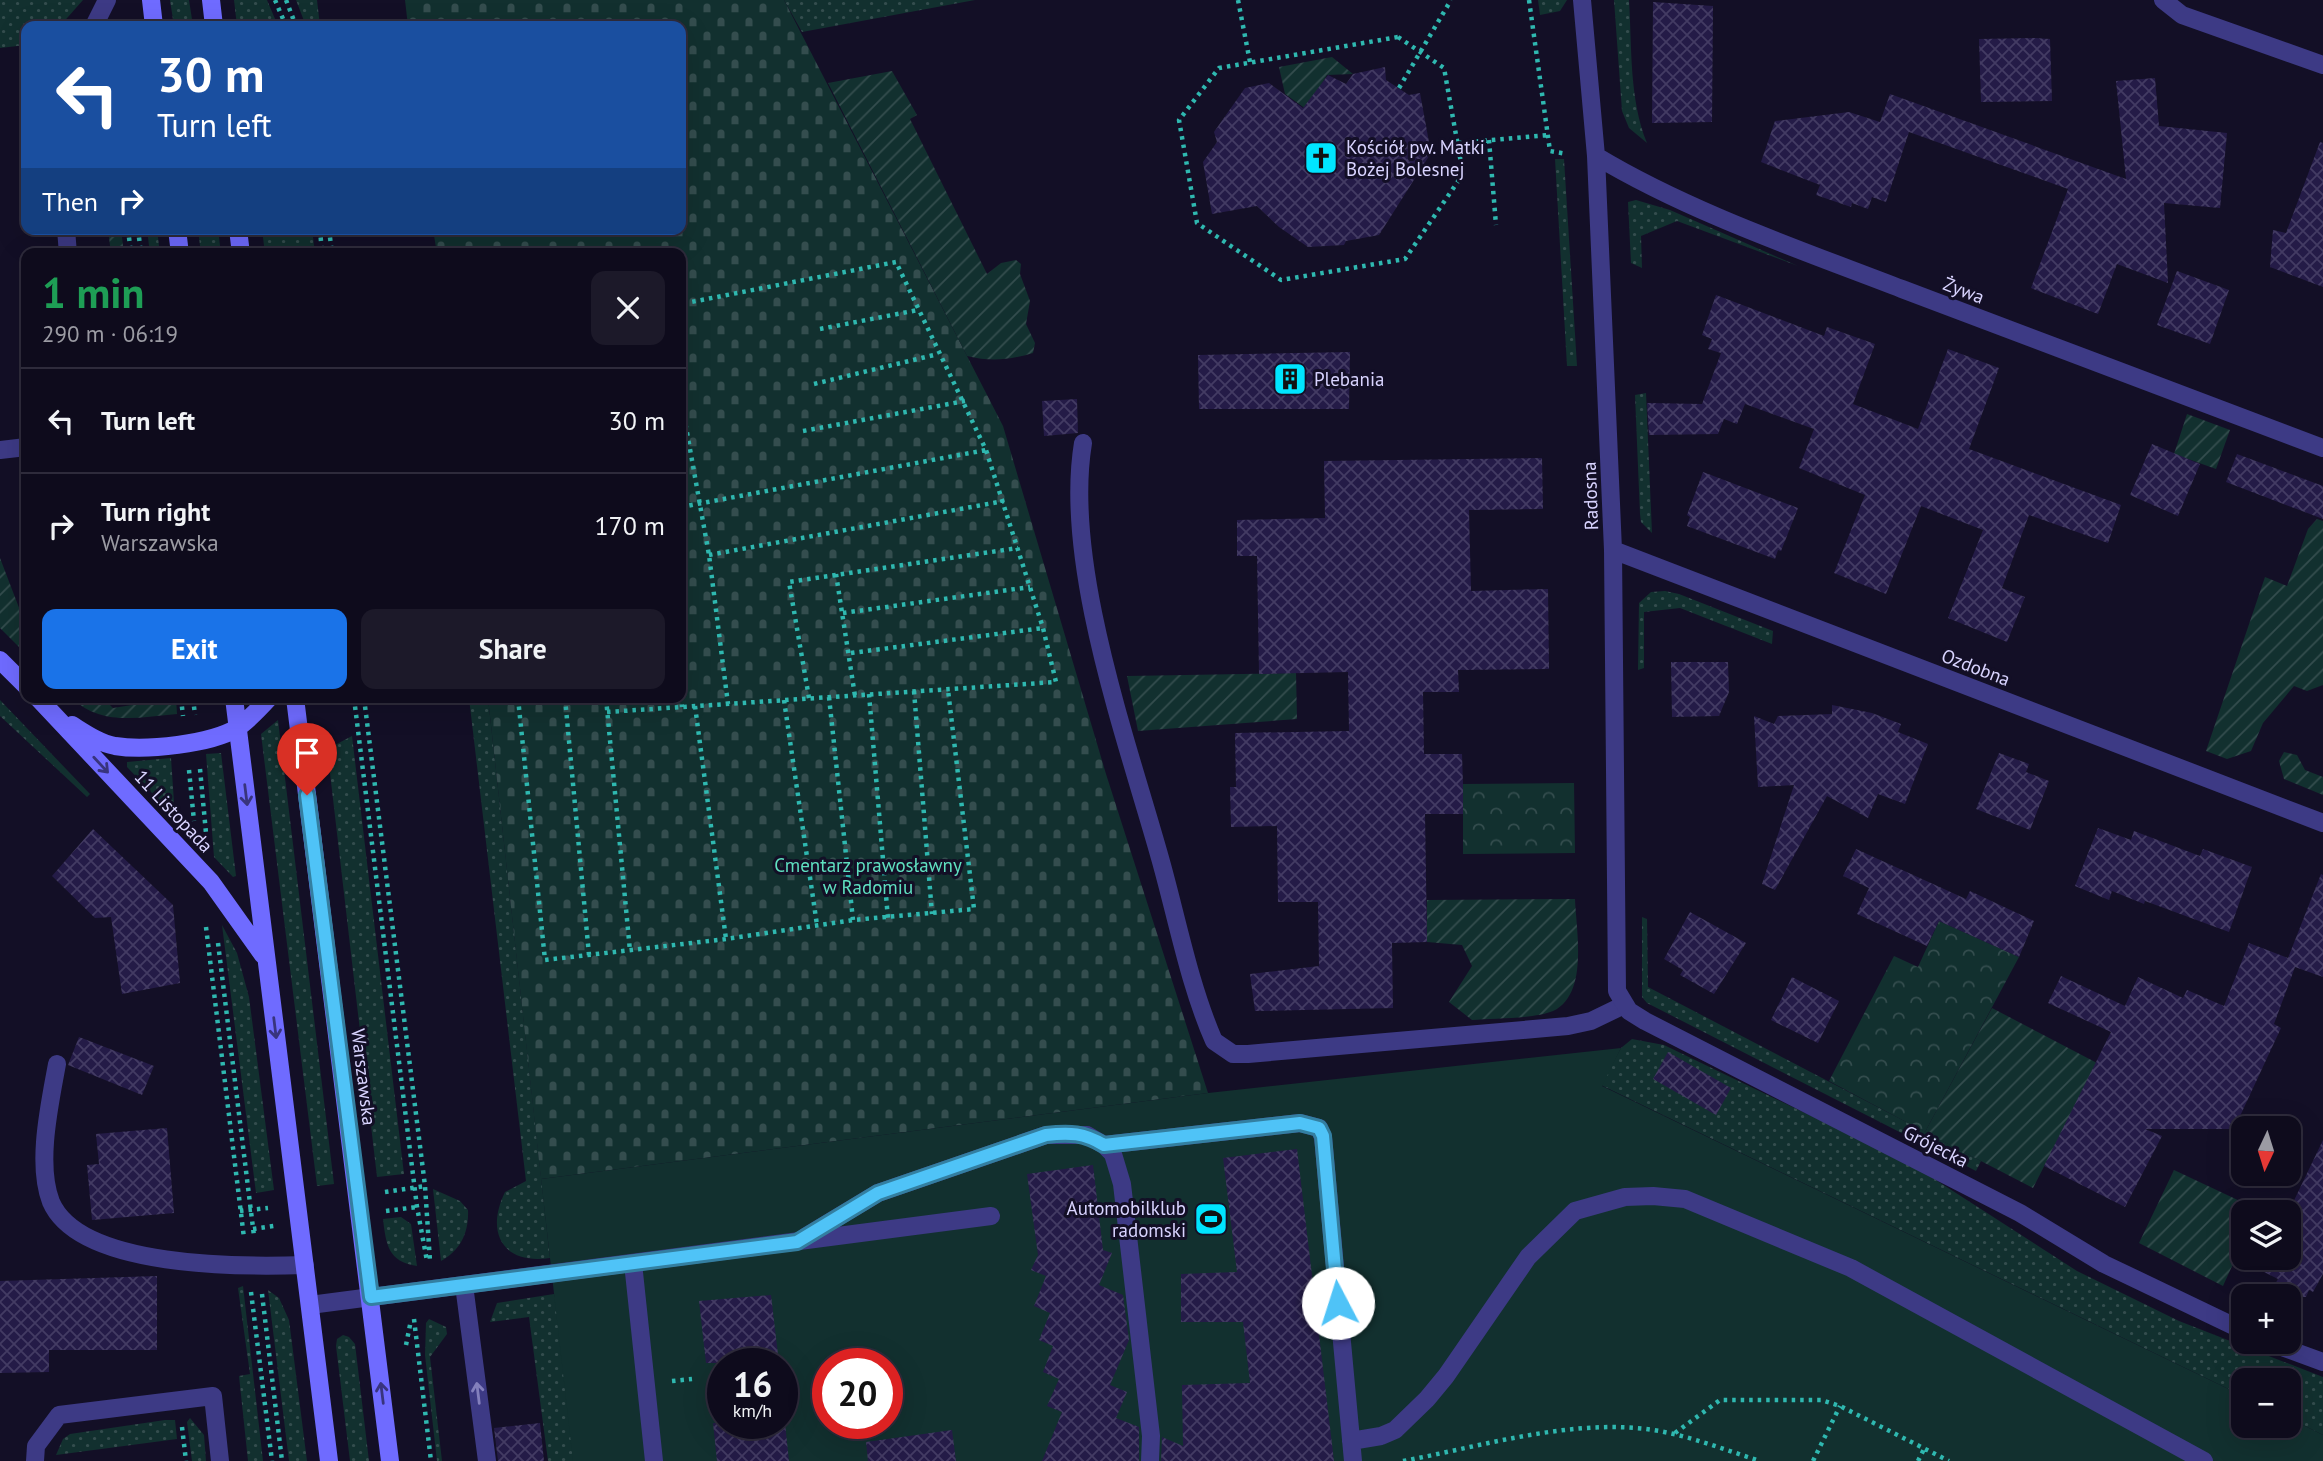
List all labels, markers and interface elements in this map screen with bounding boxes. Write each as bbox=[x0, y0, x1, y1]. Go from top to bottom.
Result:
text: 30 m bbox=[157, 42, 264, 106]
icon: left bbox=[42, 49, 133, 140]
text: Turn left bbox=[157, 104, 272, 146]
place label: Kościół pw. Matki Bożej Bolesnej bbox=[1346, 135, 1485, 181]
church icon: Kościół pw. Matki Bożej Bolesnej bbox=[1302, 139, 1340, 177]
icon: right bbox=[112, 182, 150, 220]
text: Then bbox=[42, 185, 98, 218]
text: 1 min bbox=[42, 265, 144, 320]
button: close bbox=[591, 271, 665, 345]
street label: Żywa bbox=[1940, 271, 1988, 309]
text: 290 m · 06:19 bbox=[42, 319, 178, 348]
building icon: Plebania bbox=[1271, 360, 1309, 398]
place label: Plebania bbox=[1314, 367, 1384, 391]
icon: left bbox=[42, 402, 80, 440]
text: Turn left bbox=[101, 404, 195, 437]
text: 30 m bbox=[609, 404, 665, 437]
street label: Radosna bbox=[1577, 461, 1603, 531]
text: Turn right bbox=[101, 495, 210, 528]
icon: right bbox=[42, 507, 80, 545]
text: 170 m bbox=[594, 509, 665, 542]
text: Warszawska bbox=[101, 528, 219, 557]
button: Exit bbox=[42, 609, 347, 689]
button: Share bbox=[361, 609, 665, 689]
street label: Ozdobna bbox=[1938, 643, 2014, 691]
pin bbox=[277, 723, 337, 795]
icon: arrive bbox=[288, 734, 326, 772]
one-way arrow bbox=[93, 756, 110, 773]
street label: 11 Listopada bbox=[130, 765, 218, 857]
one-way arrow bbox=[240, 783, 253, 806]
park label: Cmentarz prawosławny w Radomiu bbox=[774, 853, 962, 899]
one-way arrow bbox=[269, 1017, 282, 1039]
street label: Warszawska bbox=[346, 1027, 382, 1127]
north arrow bbox=[2231, 1116, 2301, 1186]
map controls bbox=[2231, 1116, 2301, 1438]
street label: Grójecka bbox=[1899, 1119, 1973, 1173]
place label: Automobilklub radomski bbox=[1067, 1196, 1186, 1242]
sports icon: Automobilklub radomski bbox=[1192, 1200, 1230, 1238]
button: layers bbox=[2231, 1200, 2301, 1270]
position arrow bbox=[1301, 1266, 1375, 1340]
button: + bbox=[2231, 1284, 2301, 1354]
speed limit sign: 20 bbox=[812, 1348, 903, 1439]
text: 16 bbox=[733, 1361, 772, 1407]
button: − bbox=[2231, 1368, 2301, 1438]
one-way arrow bbox=[376, 1382, 389, 1405]
one-way arrow bbox=[472, 1382, 485, 1405]
text: km/h bbox=[733, 1399, 772, 1422]

